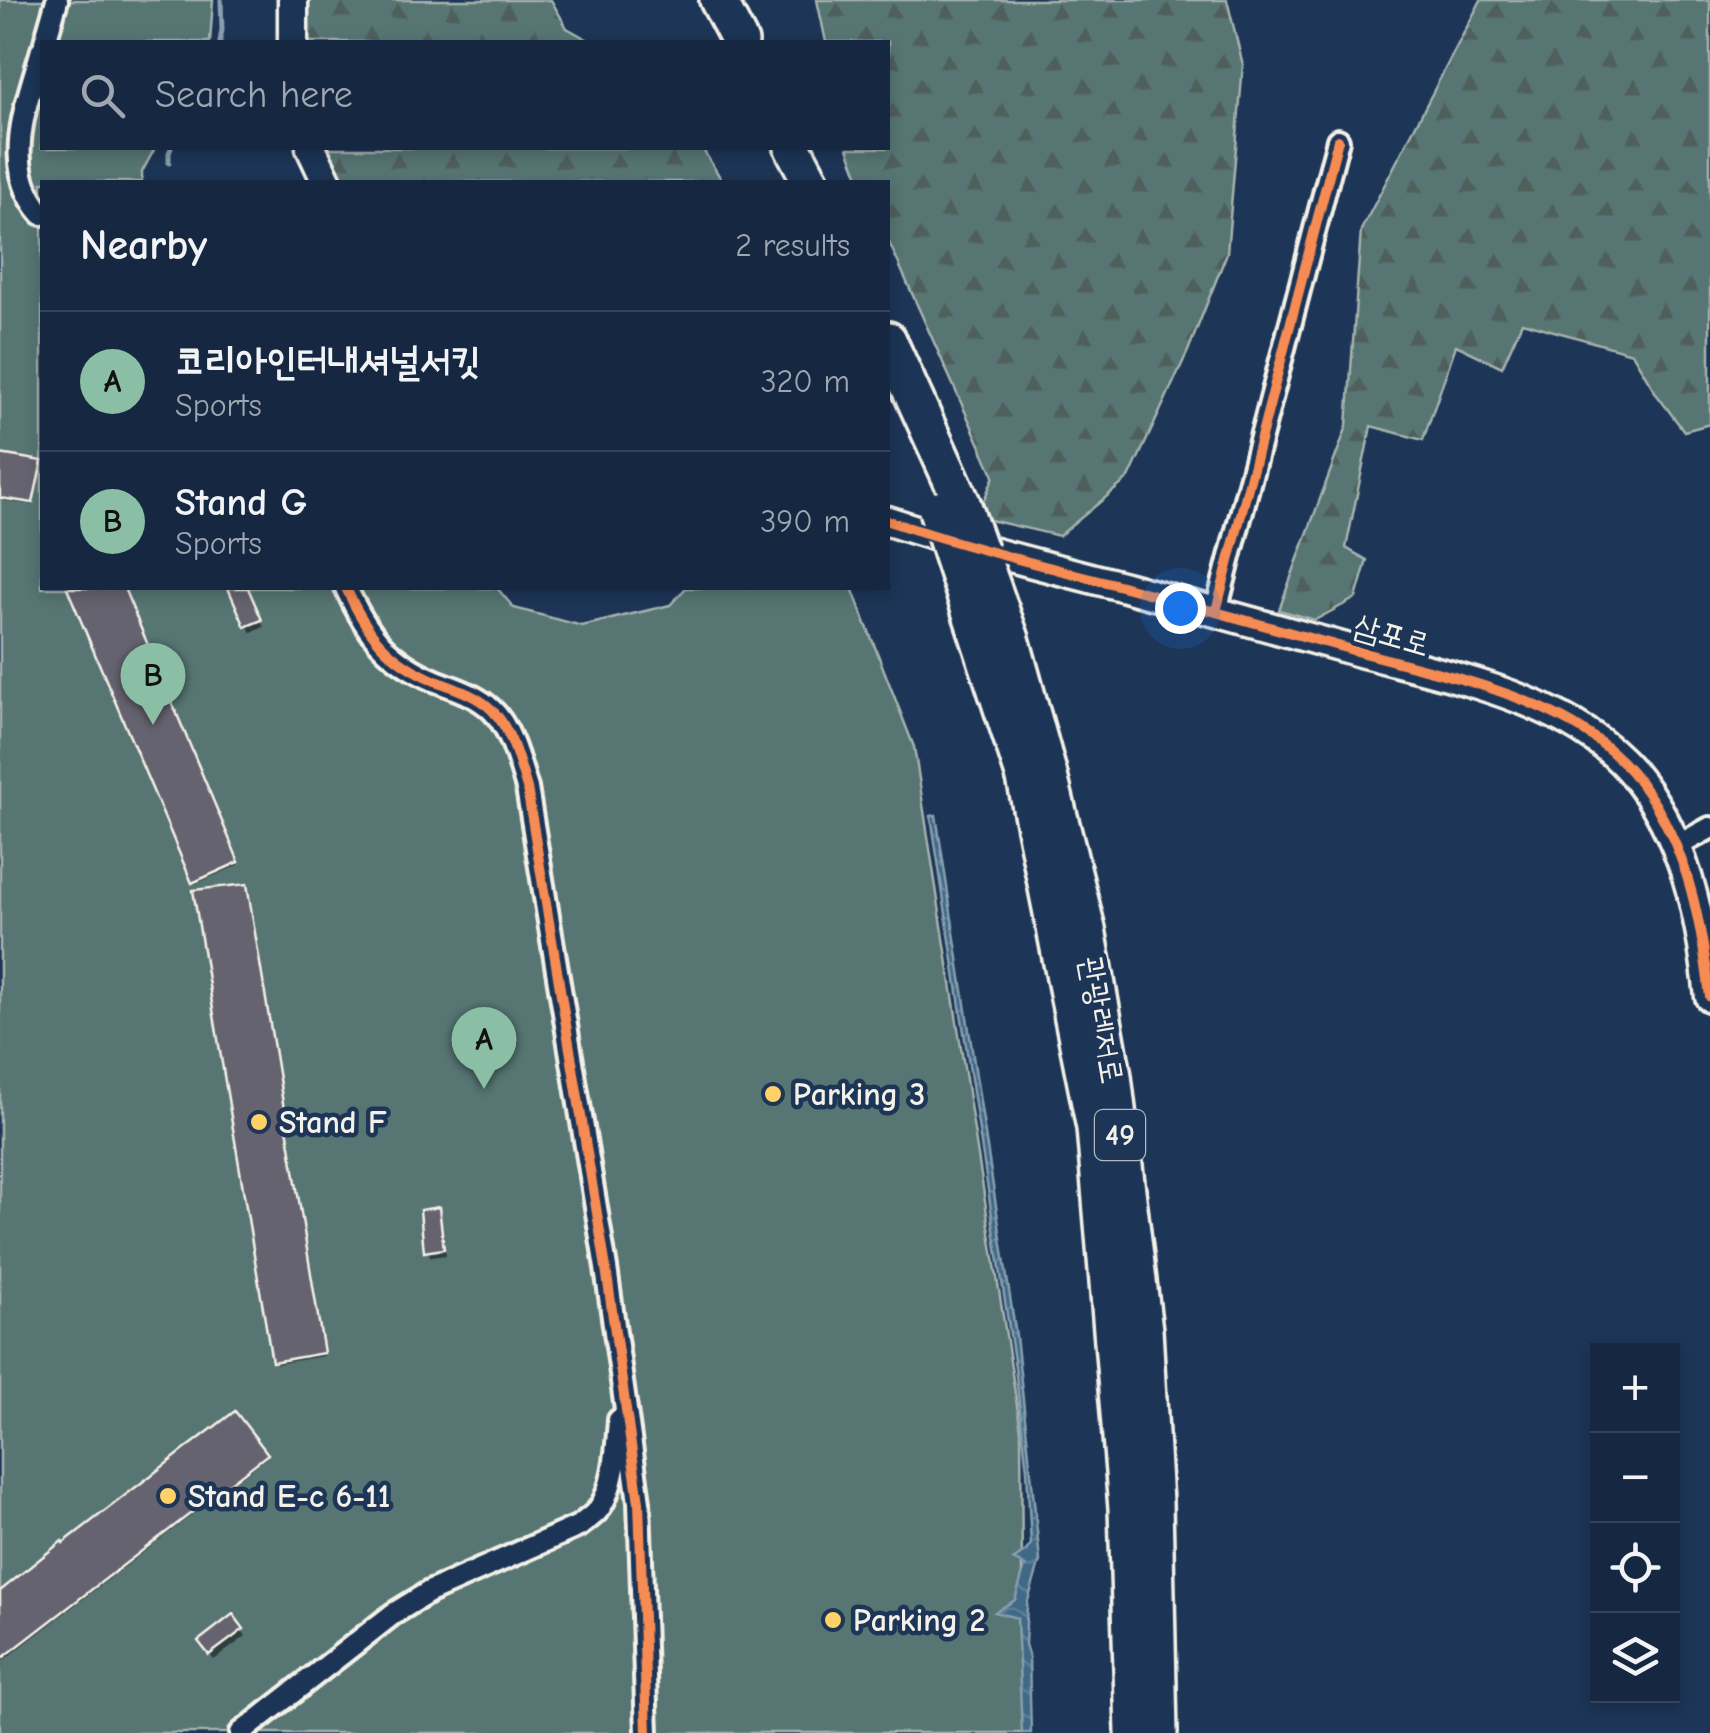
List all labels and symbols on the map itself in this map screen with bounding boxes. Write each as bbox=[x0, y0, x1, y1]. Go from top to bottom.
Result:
your location bbox=[1155, 583, 1206, 634]
street label: 삼포로 bbox=[1350, 607, 1434, 663]
pin: B bbox=[120, 642, 186, 725]
street label: 관광레저로 bbox=[1073, 953, 1131, 1087]
pin: A bbox=[452, 1006, 516, 1089]
place label: Parking 3 bbox=[793, 1076, 925, 1113]
marker: Parking 3 bbox=[762, 1083, 784, 1105]
place label: Stand F bbox=[279, 1104, 387, 1141]
road number: 49 bbox=[1095, 1110, 1145, 1160]
marker: Stand F bbox=[248, 1111, 270, 1133]
place label: Stand E-c 6-11 bbox=[188, 1478, 390, 1515]
marker: Stand E-c 6-11 bbox=[157, 1485, 179, 1507]
place label: Parking 2 bbox=[853, 1602, 985, 1639]
marker: Parking 2 bbox=[822, 1609, 844, 1631]

